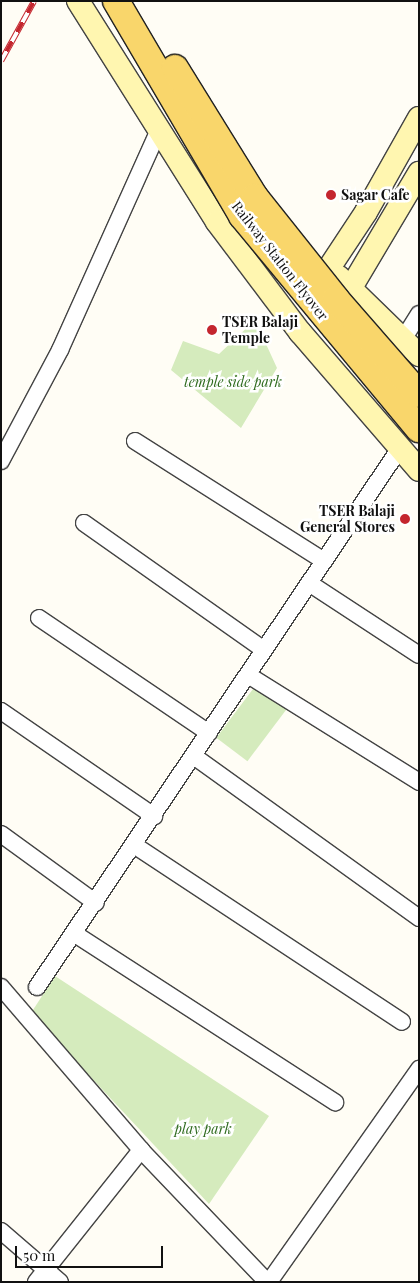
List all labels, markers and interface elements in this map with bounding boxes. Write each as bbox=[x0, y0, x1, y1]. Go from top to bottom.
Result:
place label: Sagar Cafe bbox=[341, 187, 410, 203]
marker: Sagar Cafe bbox=[325, 189, 337, 201]
street label: Railway Station Flyover bbox=[228, 198, 332, 324]
place label: TSER Balaji Temple bbox=[222, 314, 298, 347]
marker: TSER Balaji Temple bbox=[206, 324, 218, 336]
park label: temple side park bbox=[184, 374, 282, 390]
place label: TSER Balaji General Stores bbox=[300, 503, 395, 536]
marker: TSER Balaji General Stores bbox=[399, 513, 411, 525]
park label: play park bbox=[174, 1121, 232, 1137]
scale bar bbox=[18, 1236, 165, 1268]
text: 50 m bbox=[23, 1245, 55, 1265]

